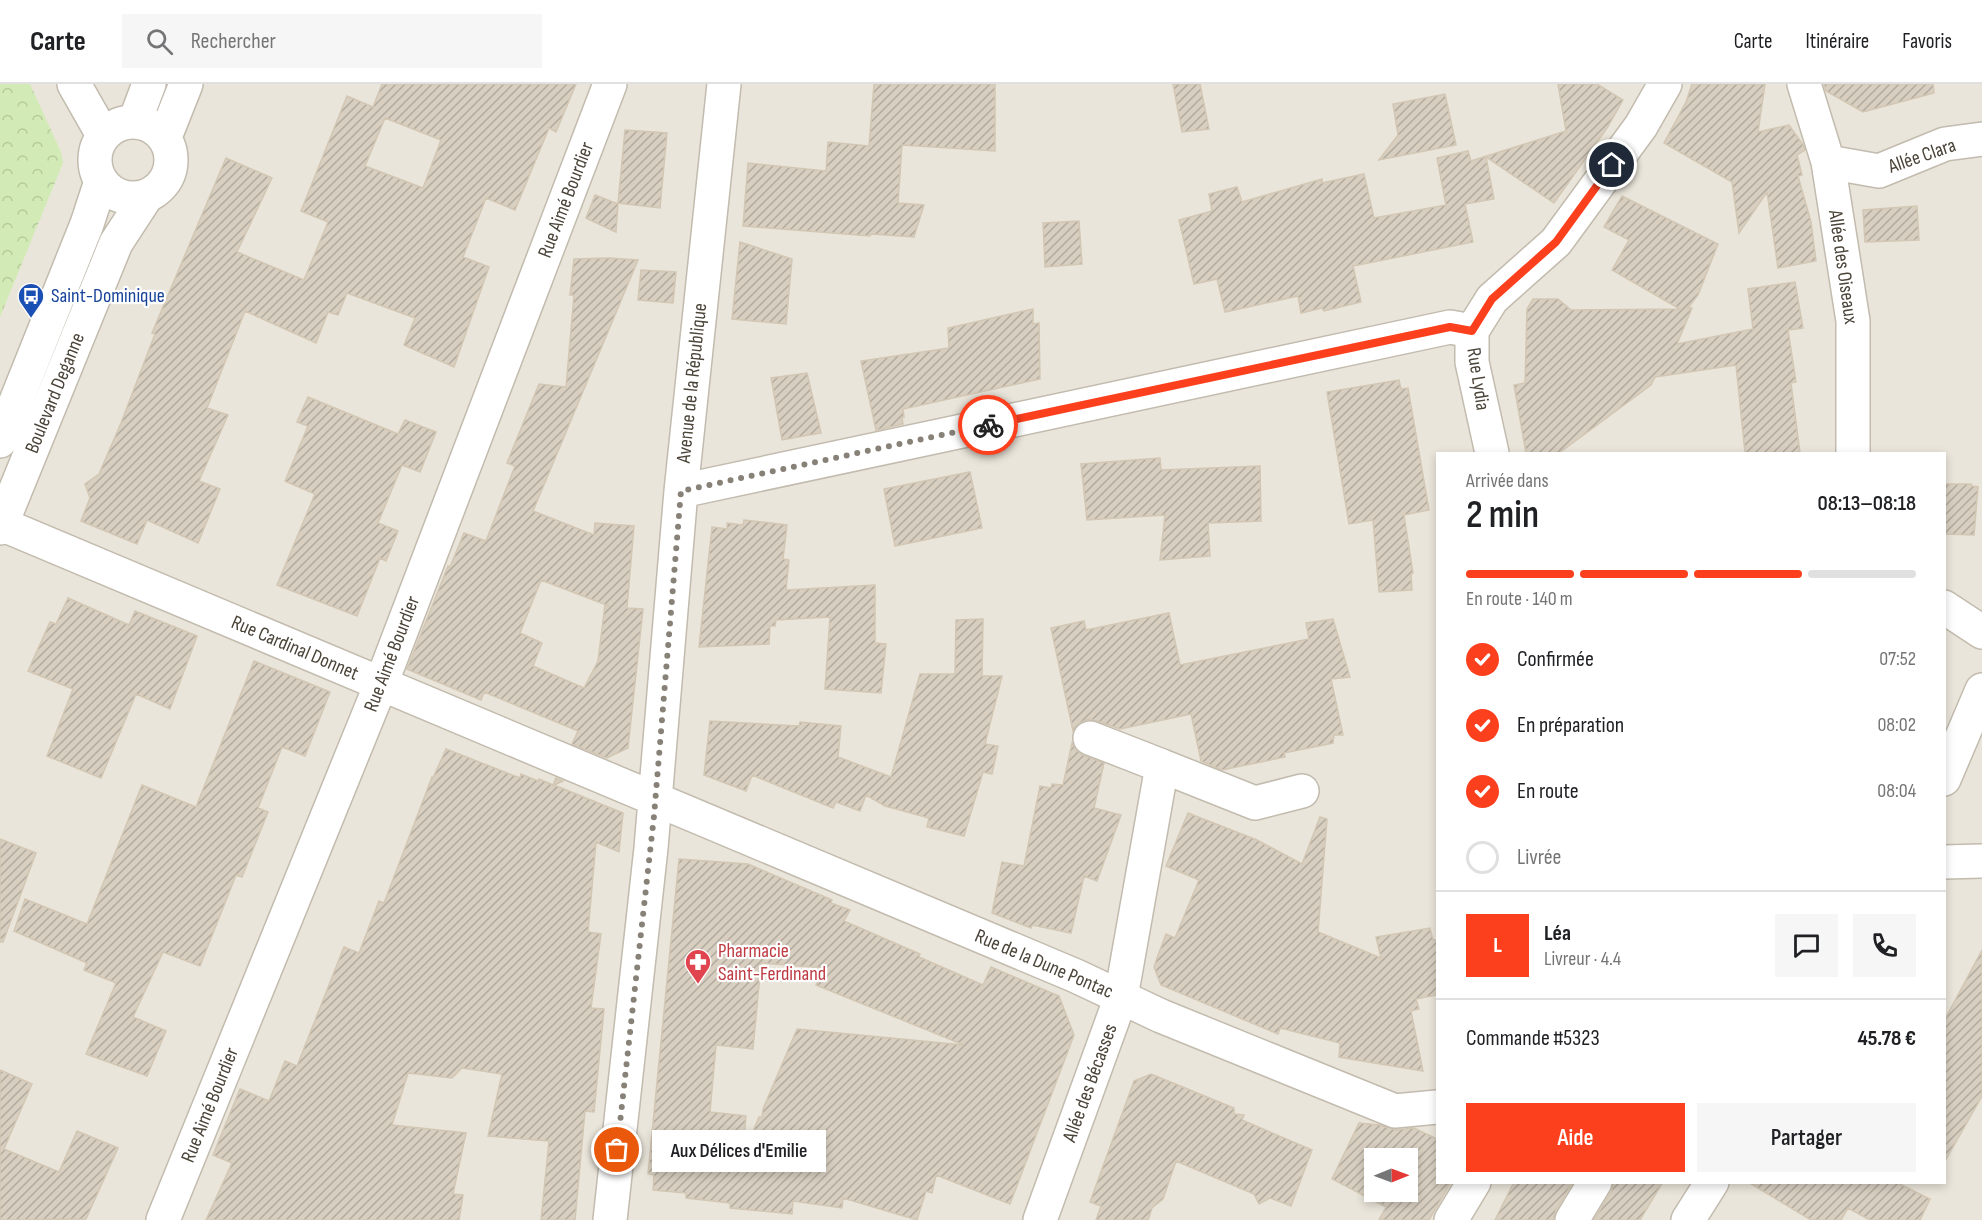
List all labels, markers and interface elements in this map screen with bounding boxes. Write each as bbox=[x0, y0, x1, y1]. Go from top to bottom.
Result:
search box bbox=[122, 14, 542, 68]
text: Carte bbox=[30, 25, 86, 58]
icon: search bbox=[143, 25, 176, 58]
text: Rechercher bbox=[191, 28, 276, 55]
text: Carte bbox=[1734, 29, 1773, 54]
text: Itinéraire bbox=[1806, 29, 1869, 54]
text: Favoris bbox=[1902, 29, 1952, 54]
street label: Allée Clara bbox=[1884, 133, 1959, 179]
street label: Rue Aimé Bourdier bbox=[533, 139, 599, 261]
pin bbox=[1586, 139, 1637, 190]
icon: home bbox=[1595, 148, 1628, 181]
street label: Allée des Oiseaux bbox=[1823, 208, 1863, 326]
bus stop icon: Saint-Dominique bbox=[16, 281, 46, 319]
place label: Saint-Dominique bbox=[51, 284, 165, 308]
street label: Avenue de la République bbox=[672, 302, 712, 465]
street label: Boulevard Deganne bbox=[20, 329, 90, 457]
street label: Rue Lydia bbox=[1461, 346, 1495, 412]
courier bbox=[958, 395, 1018, 455]
icon: bike bbox=[972, 409, 1005, 442]
text: Arrivée dans bbox=[1466, 469, 1549, 493]
text: 08:13–08:18 bbox=[1818, 490, 1916, 517]
text: 2 min bbox=[1466, 492, 1539, 539]
text: En route · 140 m bbox=[1466, 587, 1573, 611]
street label: Rue Aimé Bourdier bbox=[359, 593, 425, 715]
street label: Rue Cardinal Donnet bbox=[228, 610, 362, 686]
icon: check bbox=[1466, 643, 1499, 676]
text: Confirmée bbox=[1517, 646, 1594, 673]
text: 07:52 bbox=[1879, 647, 1916, 671]
icon: check bbox=[1466, 709, 1499, 742]
text: En préparation bbox=[1517, 712, 1624, 739]
text: 08:02 bbox=[1877, 713, 1916, 737]
icon: check bbox=[1466, 775, 1499, 808]
text: En route bbox=[1517, 778, 1579, 805]
text: 08:04 bbox=[1877, 779, 1916, 803]
text: Livrée bbox=[1517, 844, 1561, 871]
button: chat bbox=[1775, 914, 1838, 977]
button: phone bbox=[1853, 914, 1916, 977]
text: Léa bbox=[1544, 920, 1571, 947]
street label: Rue de la Dune Pontac bbox=[971, 924, 1117, 1004]
text: L bbox=[1493, 932, 1502, 959]
place label: Pharmacie Saint-Ferdinand bbox=[718, 939, 826, 986]
pharmacy icon: Pharmacie Saint-Ferdinand bbox=[683, 947, 713, 985]
text: Livreur · 4.4 bbox=[1544, 947, 1621, 971]
street label: Allée des Bécasses bbox=[1057, 1021, 1122, 1146]
text: Commande #5323 bbox=[1466, 1025, 1600, 1052]
text: 45.78 € bbox=[1857, 1025, 1916, 1052]
street label: Rue Aimé Bourdier bbox=[176, 1044, 244, 1166]
button: Aide bbox=[1466, 1103, 1685, 1172]
button: Partager bbox=[1697, 1103, 1916, 1172]
pin bbox=[591, 1124, 642, 1175]
callout: Aux Délices d'Emilie bbox=[653, 1129, 827, 1171]
icon: bag bbox=[600, 1133, 633, 1166]
text: Aux Délices d'Emilie bbox=[671, 1139, 807, 1163]
north arrow bbox=[1364, 1148, 1418, 1202]
map controls bbox=[1364, 1148, 1418, 1202]

